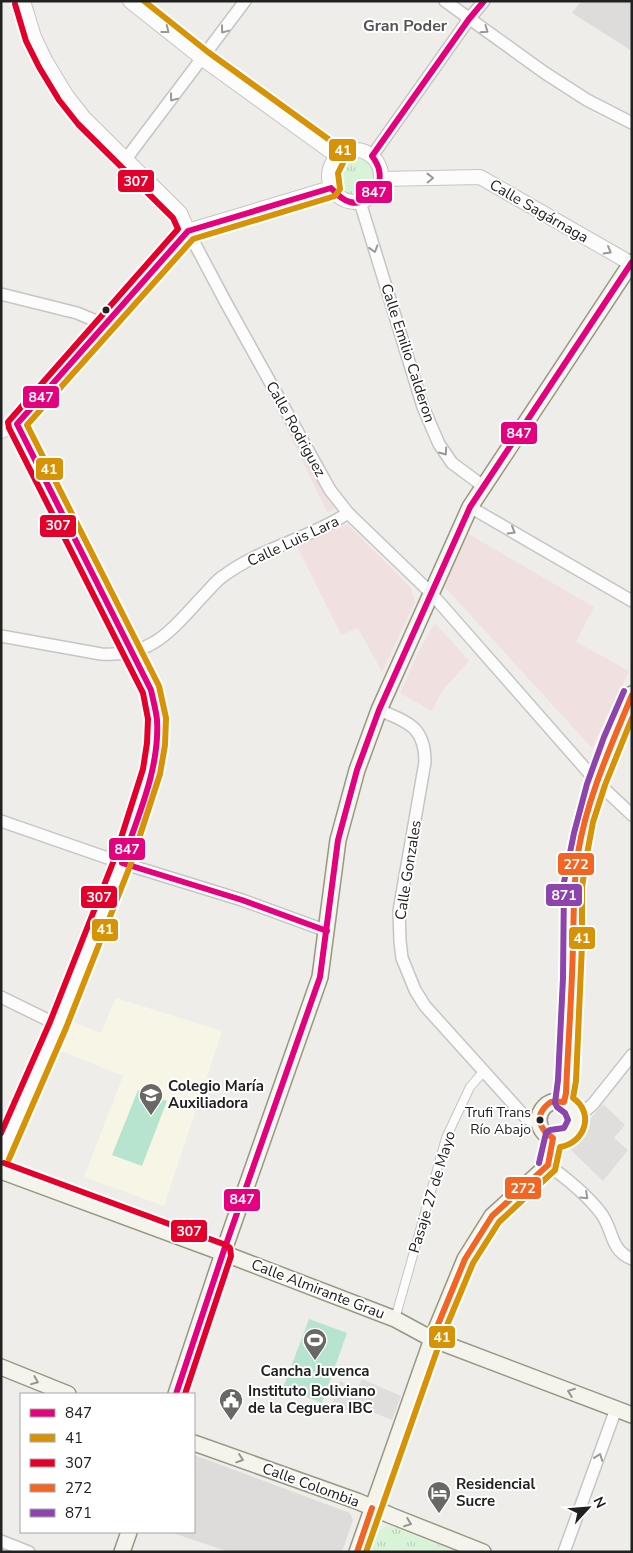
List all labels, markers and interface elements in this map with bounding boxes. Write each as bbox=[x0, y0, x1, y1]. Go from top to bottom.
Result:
district label: Gran Poder bbox=[363, 15, 448, 37]
one-way arrow bbox=[221, 24, 230, 34]
one-way arrow bbox=[479, 24, 488, 33]
one-way arrow bbox=[160, 25, 169, 33]
one-way arrow bbox=[170, 92, 179, 102]
line badge: 41 bbox=[328, 138, 357, 162]
text: 41 bbox=[335, 141, 351, 160]
line badge: 307 bbox=[117, 169, 155, 193]
text: 307 bbox=[123, 172, 149, 191]
one-way arrow bbox=[426, 173, 434, 183]
street label: Calle Sagárnaga bbox=[486, 175, 592, 247]
line badge: 847 bbox=[355, 180, 393, 204]
text: 847 bbox=[361, 183, 387, 202]
one-way arrow bbox=[369, 244, 379, 253]
one-way arrow bbox=[602, 244, 611, 254]
street label: Calle Emilio Calderon bbox=[376, 281, 440, 425]
unlabelled marker bbox=[101, 305, 111, 315]
street label: Calle Rodriguez bbox=[261, 378, 331, 480]
line badge: 847 bbox=[22, 385, 60, 409]
text: 847 bbox=[28, 388, 54, 407]
line badge: 847 bbox=[500, 421, 538, 445]
text: 847 bbox=[506, 424, 532, 443]
one-way arrow bbox=[438, 446, 447, 456]
line badge: 41 bbox=[35, 457, 64, 481]
text: 41 bbox=[41, 460, 57, 479]
street label: Calle Luis Lara bbox=[244, 511, 342, 571]
line badge: 307 bbox=[39, 514, 77, 538]
text: 307 bbox=[45, 516, 71, 535]
one-way arrow bbox=[506, 525, 515, 535]
street label: Calle Gonzales bbox=[390, 819, 426, 921]
line badge: 847 bbox=[108, 837, 146, 861]
text: 847 bbox=[114, 840, 140, 859]
line badge: 272 bbox=[557, 852, 595, 876]
text: 272 bbox=[563, 855, 589, 874]
line badge: 871 bbox=[545, 883, 583, 907]
line badge: 307 bbox=[80, 885, 118, 909]
text: 871 bbox=[551, 886, 577, 905]
text: 307 bbox=[86, 888, 112, 907]
line badge: 41 bbox=[91, 918, 119, 942]
text: 41 bbox=[97, 920, 113, 939]
line badge: 41 bbox=[568, 926, 596, 950]
text: 41 bbox=[574, 929, 590, 948]
place label: Colegio María Auxiliadora bbox=[168, 1076, 264, 1113]
school or university icon: Colegio María Auxiliadora bbox=[138, 1082, 164, 1116]
place label: Trufi Trans Río Abajo bbox=[465, 1103, 531, 1139]
marker: Trufi Trans Río Abajo bbox=[535, 1115, 545, 1125]
street label: Pasaje 27 de Mayo bbox=[404, 1128, 460, 1256]
line badge: 272 bbox=[504, 1176, 542, 1200]
text: 272 bbox=[510, 1179, 536, 1198]
line badge: 847 bbox=[223, 1188, 261, 1212]
text: 847 bbox=[229, 1190, 255, 1209]
one-way arrow bbox=[579, 1190, 588, 1199]
line badge: 307 bbox=[170, 1219, 208, 1243]
text: 307 bbox=[176, 1222, 202, 1241]
street label: Calle Almirante Grau bbox=[248, 1254, 388, 1324]
line badge: 41 bbox=[428, 1325, 456, 1349]
sports icon: Cancha Juvenca bbox=[302, 1327, 328, 1361]
text: 41 bbox=[434, 1328, 450, 1347]
place label: Cancha Juvenca bbox=[261, 1361, 369, 1381]
one-way arrow bbox=[30, 1374, 39, 1385]
place label: Instituto Boliviano de la Ceguera IBC bbox=[248, 1381, 376, 1418]
public building icon: Instituto Boliviano de la Ceguera IBC bbox=[218, 1387, 244, 1421]
one-way arrow bbox=[567, 1388, 576, 1398]
legend bbox=[20, 1393, 195, 1533]
text: 847 bbox=[65, 1403, 92, 1423]
text: 41 bbox=[65, 1428, 83, 1448]
text: 307 bbox=[65, 1453, 92, 1473]
one-way arrow bbox=[593, 1453, 603, 1461]
one-way arrow bbox=[235, 1454, 243, 1464]
street label: Calle Colombia bbox=[260, 1458, 362, 1512]
place label: Residencial Sucre bbox=[456, 1474, 535, 1511]
text: 272 bbox=[65, 1478, 92, 1498]
hotel icon: Residencial Sucre bbox=[426, 1480, 452, 1514]
north arrow bbox=[563, 1483, 613, 1533]
text: N bbox=[588, 1494, 610, 1511]
text: 871 bbox=[65, 1503, 92, 1523]
one-way arrow bbox=[403, 1517, 412, 1527]

